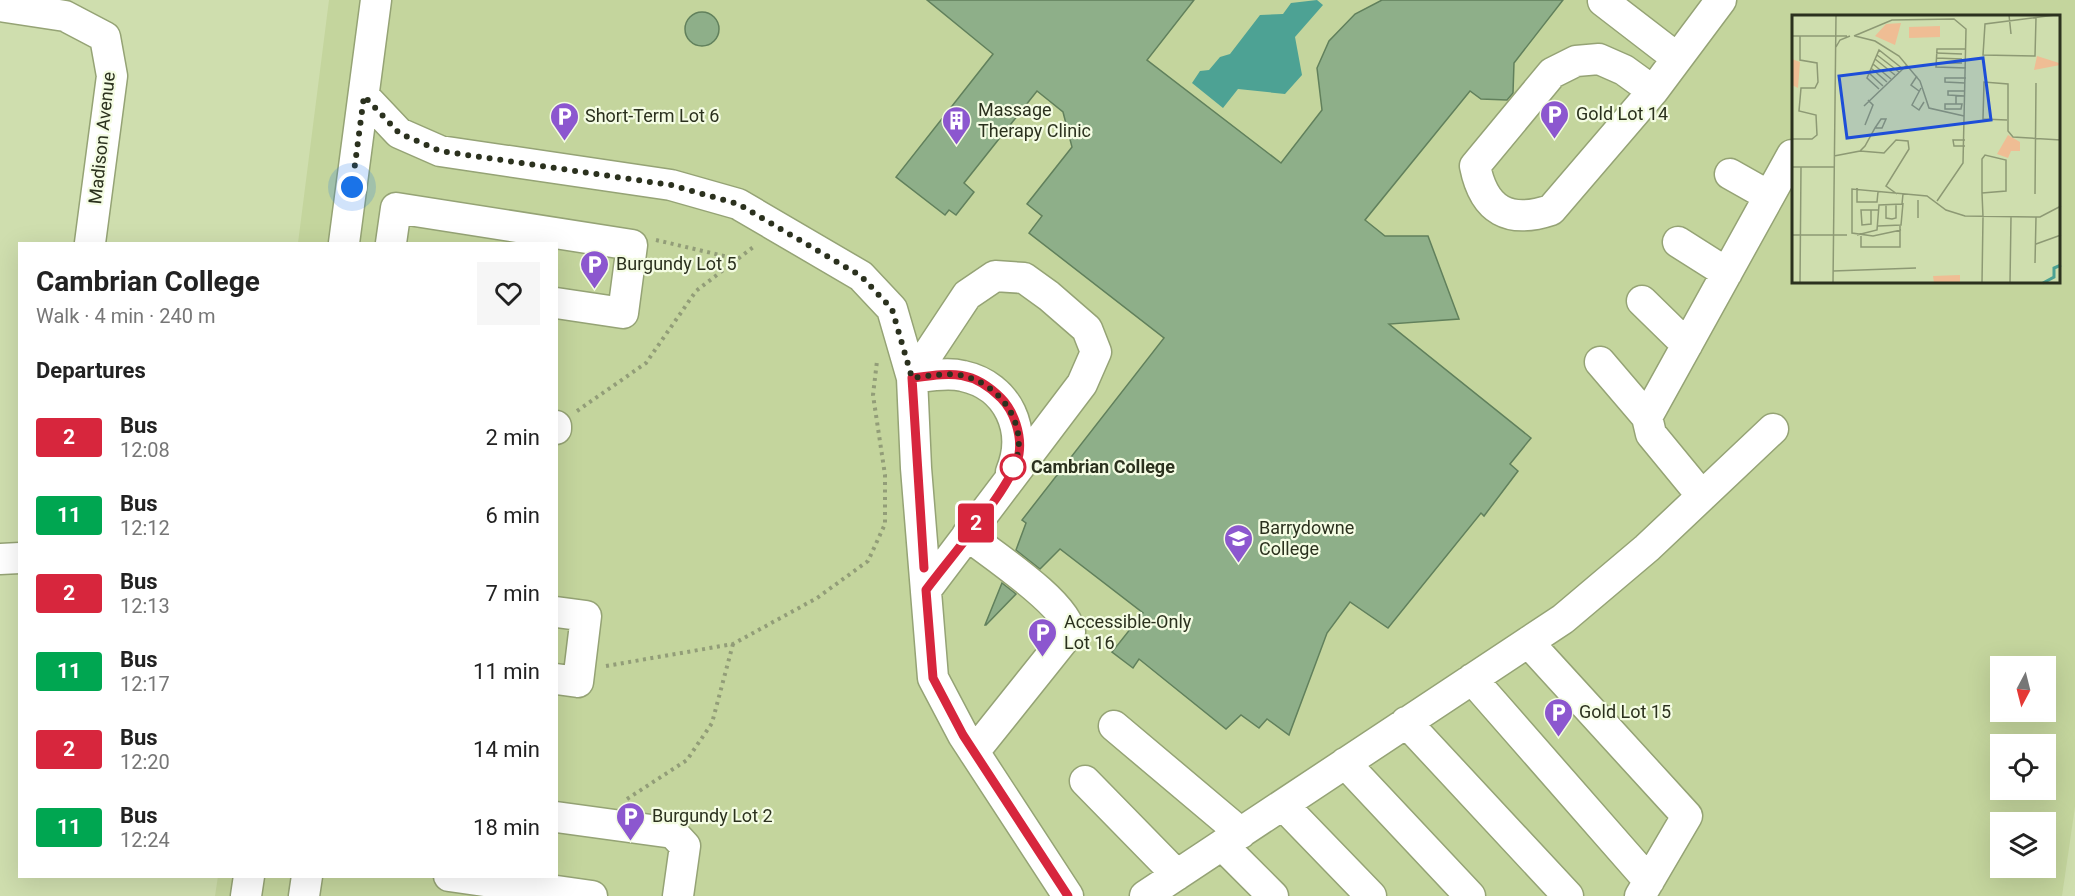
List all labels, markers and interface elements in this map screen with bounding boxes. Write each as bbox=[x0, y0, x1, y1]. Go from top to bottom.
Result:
inset map bbox=[1792, 15, 2060, 284]
street label: Madison Avenue bbox=[84, 71, 119, 205]
parking icon: Gold Lot 14 bbox=[1539, 98, 1571, 140]
place label: Massage Therapy Clinic bbox=[978, 99, 1091, 141]
parking icon: Short-Term Lot 6 bbox=[548, 100, 580, 142]
place label: Gold Lot 14 bbox=[1576, 103, 1668, 124]
building icon: Massage Therapy Clinic bbox=[941, 104, 973, 146]
place label: Short-Term Lot 6 bbox=[585, 105, 719, 126]
your location bbox=[337, 172, 367, 202]
parking icon: Burgundy Lot 5 bbox=[579, 248, 611, 290]
place label: Burgundy Lot 5 bbox=[616, 253, 737, 274]
button: heart bbox=[477, 262, 540, 325]
text: Cambrian College bbox=[36, 265, 260, 298]
text: Walk · 4 min · 240 m bbox=[36, 304, 215, 328]
text: Departures bbox=[36, 358, 146, 383]
text: Bus bbox=[120, 413, 158, 438]
text: 2 bbox=[63, 425, 75, 449]
text: 2 min bbox=[485, 425, 540, 450]
text: 12:08 bbox=[120, 438, 170, 462]
marker: Cambrian College bbox=[1000, 454, 1026, 480]
place label: Cambrian College bbox=[1031, 456, 1175, 477]
text: Bus bbox=[120, 491, 158, 516]
text: 11 bbox=[57, 503, 81, 527]
text: 6 min bbox=[485, 503, 540, 528]
line badge: 2 bbox=[956, 504, 996, 542]
text: 2 bbox=[970, 511, 982, 535]
text: 12:12 bbox=[120, 516, 170, 540]
place label: Barrydowne College bbox=[1259, 517, 1354, 559]
school or university icon: Barrydowne College bbox=[1222, 522, 1254, 564]
text: Bus bbox=[120, 569, 158, 594]
text: 2 bbox=[63, 581, 75, 605]
text: 7 min bbox=[485, 581, 540, 606]
text: 12:13 bbox=[120, 594, 170, 618]
place label: Accessible-Only Lot 16 bbox=[1064, 611, 1192, 653]
parking icon: Accessible-Only Lot 16 bbox=[1027, 616, 1059, 658]
text: Bus bbox=[120, 647, 158, 672]
north arrow bbox=[1990, 656, 2056, 722]
map controls bbox=[1990, 656, 2056, 878]
text: 11 bbox=[57, 659, 81, 683]
text: 11 min bbox=[473, 659, 540, 684]
text: 12:17 bbox=[120, 672, 170, 696]
parking icon: Gold Lot 15 bbox=[1542, 696, 1574, 738]
place label: Gold Lot 15 bbox=[1579, 701, 1671, 722]
text: Bus bbox=[120, 725, 158, 750]
button: locate bbox=[1990, 734, 2056, 800]
text: 2 bbox=[63, 737, 75, 761]
text: 14 min bbox=[473, 737, 540, 762]
text: 12:20 bbox=[120, 750, 170, 774]
parking icon: Burgundy Lot 2 bbox=[615, 800, 647, 842]
text: Bus bbox=[120, 803, 158, 828]
place label: Burgundy Lot 2 bbox=[652, 805, 773, 826]
button: layers bbox=[1990, 812, 2056, 878]
text: 11 bbox=[57, 815, 81, 839]
text: 18 min bbox=[473, 815, 540, 840]
text: 12:24 bbox=[120, 828, 170, 852]

